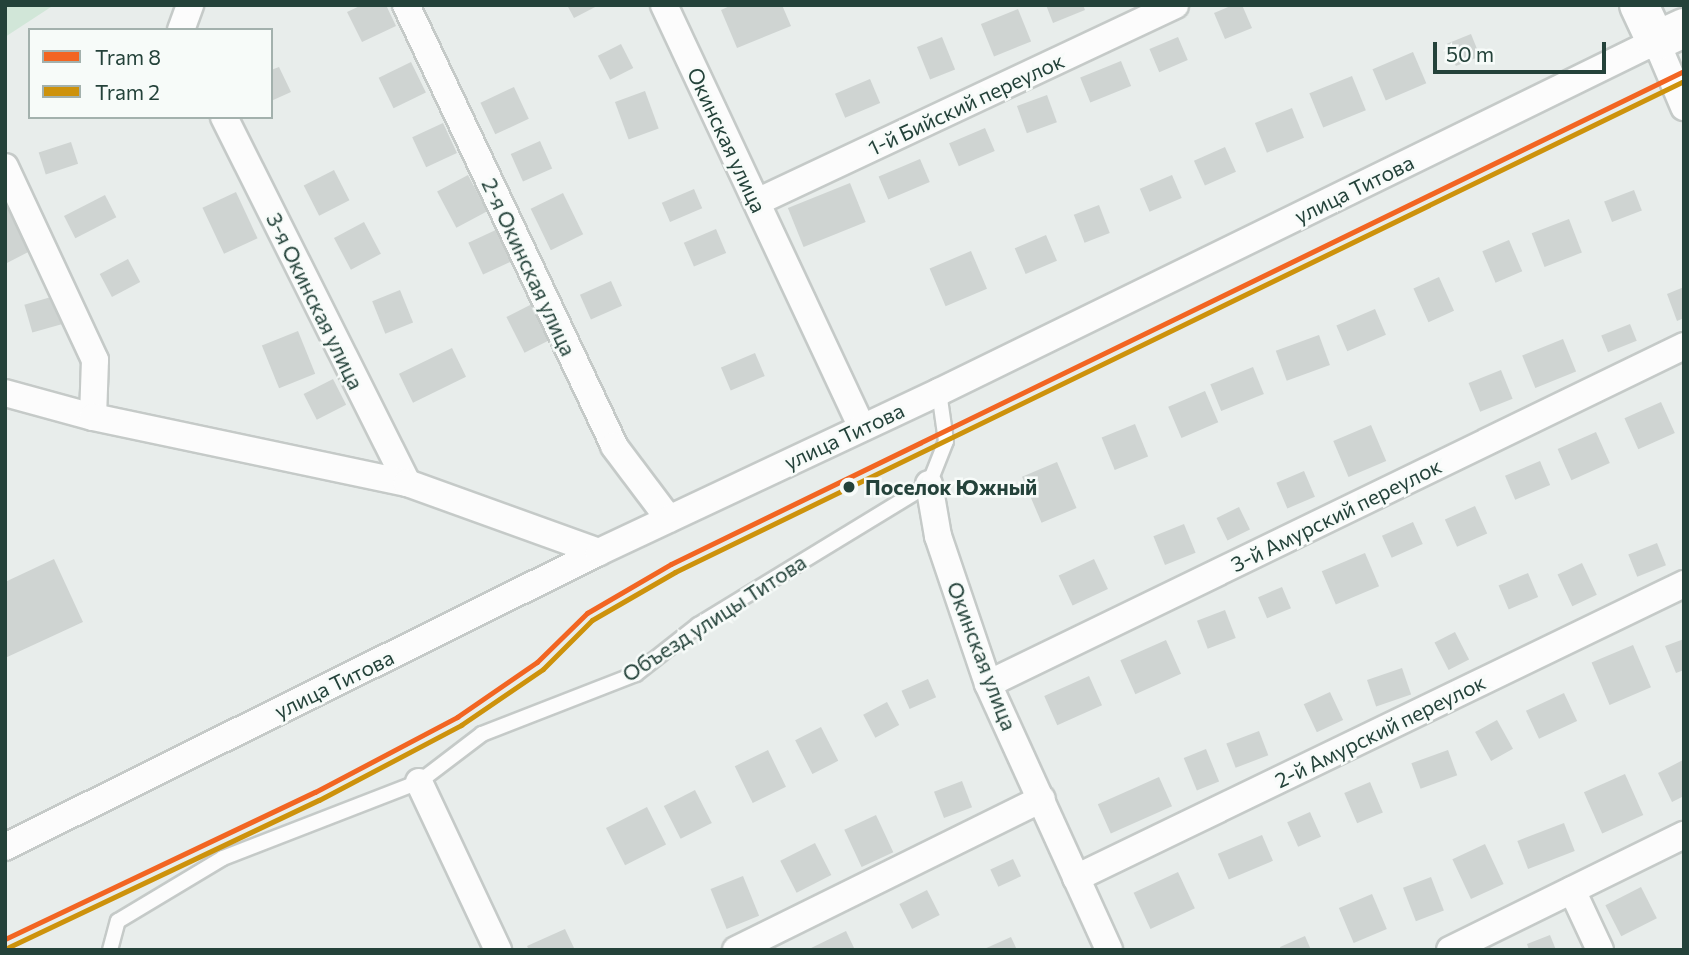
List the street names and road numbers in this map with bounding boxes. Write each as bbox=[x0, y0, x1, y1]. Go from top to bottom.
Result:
street label: 1-й Бийский переулок bbox=[864, 48, 1068, 160]
street label: Окинская улица bbox=[682, 63, 772, 217]
street label: улица Титова bbox=[1290, 149, 1418, 229]
street label: 2-я Окинская улица bbox=[477, 174, 581, 360]
street label: 3-я Окинская улица bbox=[261, 209, 369, 393]
street label: улица Титова bbox=[780, 397, 908, 475]
street label: 3-й Амурский переулок bbox=[1227, 453, 1445, 577]
street label: Объезд улицы Титова bbox=[617, 549, 811, 687]
street label: Окинская улица bbox=[942, 578, 1022, 734]
street label: улица Титова bbox=[270, 644, 398, 724]
street label: 2-й Амурский переулок bbox=[1271, 669, 1489, 793]

